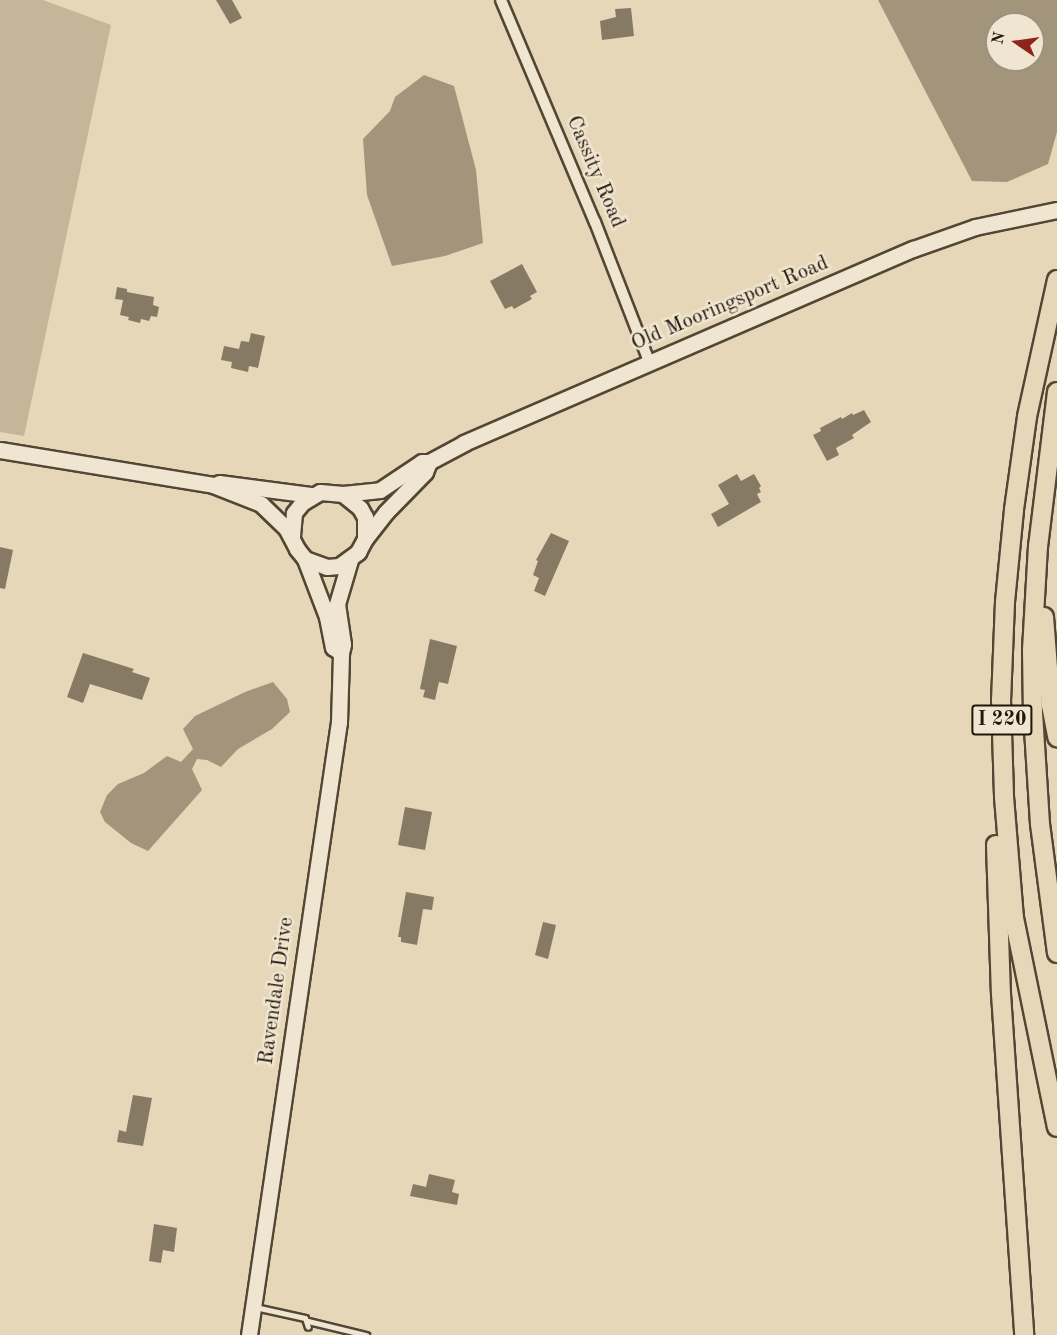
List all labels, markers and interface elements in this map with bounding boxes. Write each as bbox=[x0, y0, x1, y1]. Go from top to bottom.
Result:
north arrow bbox=[985, 12, 1045, 72]
text: N bbox=[990, 31, 1009, 46]
street label: Cassity Road bbox=[560, 112, 630, 232]
street label: Old Mooringsport Road bbox=[628, 251, 832, 357]
road number: I 220 bbox=[970, 703, 1034, 737]
street label: Ravendale Drive bbox=[254, 916, 300, 1066]

